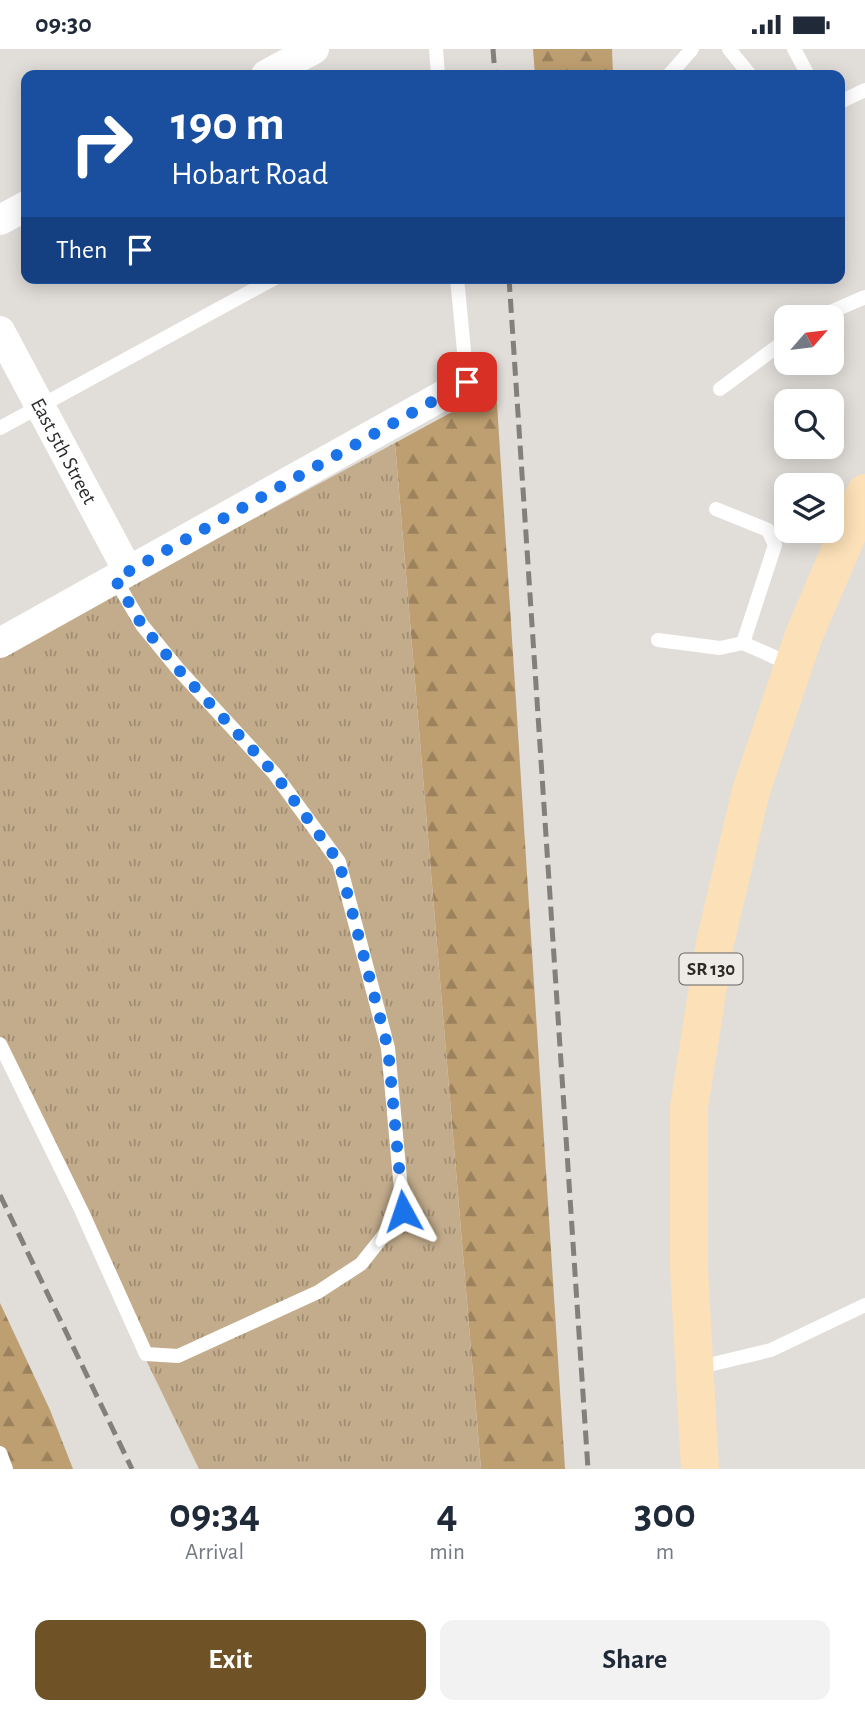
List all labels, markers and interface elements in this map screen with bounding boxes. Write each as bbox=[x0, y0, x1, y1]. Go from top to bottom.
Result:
text: 09:30 bbox=[35, 11, 92, 37]
icon: right bbox=[56, 98, 147, 189]
text: 190 m bbox=[171, 100, 285, 149]
text: Hobart Road bbox=[171, 158, 328, 190]
icon: arrive bbox=[121, 231, 159, 269]
text: Then bbox=[56, 237, 107, 263]
north arrow bbox=[774, 305, 844, 375]
map controls bbox=[774, 305, 844, 543]
pin bbox=[437, 352, 497, 412]
icon: arrive bbox=[448, 363, 486, 401]
button: search bbox=[774, 389, 844, 459]
street label: East 5th Street bbox=[27, 395, 101, 508]
button: layers bbox=[774, 473, 844, 543]
road number: SR 130 bbox=[680, 953, 742, 985]
position arrow bbox=[366, 1174, 440, 1248]
text: 09:34 bbox=[169, 1493, 260, 1535]
text: 4 bbox=[436, 1493, 458, 1535]
text: 300 bbox=[634, 1493, 696, 1535]
text: Arrival bbox=[185, 1541, 244, 1564]
text: min bbox=[429, 1541, 465, 1564]
text: m bbox=[656, 1541, 674, 1564]
button: Exit bbox=[35, 1620, 426, 1700]
button: Share bbox=[440, 1620, 830, 1700]

